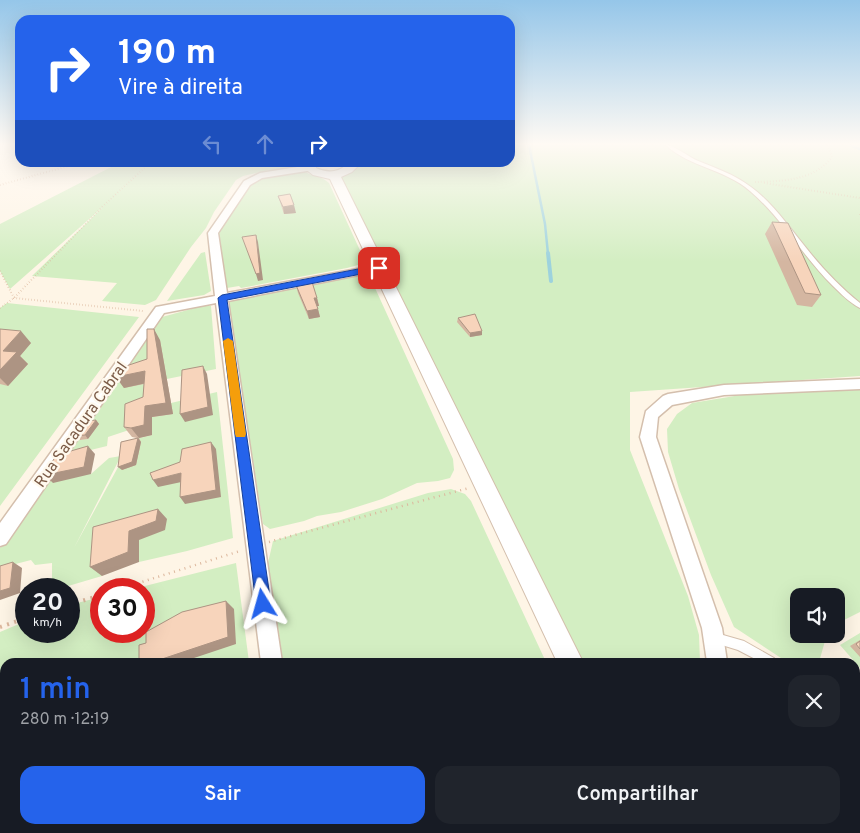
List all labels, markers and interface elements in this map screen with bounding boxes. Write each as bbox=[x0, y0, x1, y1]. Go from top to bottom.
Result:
text: 190 m bbox=[118, 32, 216, 76]
icon: right bbox=[35, 35, 100, 100]
text: Vire à direita bbox=[118, 75, 243, 102]
icon: left bbox=[198, 130, 226, 158]
icon: ahead bbox=[251, 130, 279, 158]
icon: right bbox=[304, 130, 332, 158]
pin bbox=[358, 247, 400, 289]
icon: arrive bbox=[365, 254, 393, 282]
street label: Rua Sacadura Cabral bbox=[31, 358, 133, 492]
position arrow bbox=[236, 577, 288, 629]
speed limit sign: 30 bbox=[90, 578, 155, 643]
text: 20 bbox=[32, 588, 63, 620]
map controls bbox=[790, 588, 845, 643]
button: sound bbox=[790, 588, 845, 643]
text: km/h bbox=[33, 615, 62, 631]
text: 1 min bbox=[20, 672, 91, 709]
button: close bbox=[788, 675, 840, 727]
text: 280 m · 12:19 bbox=[20, 710, 109, 730]
button: Sair bbox=[20, 766, 425, 824]
button: Compartilhar bbox=[435, 766, 840, 824]

